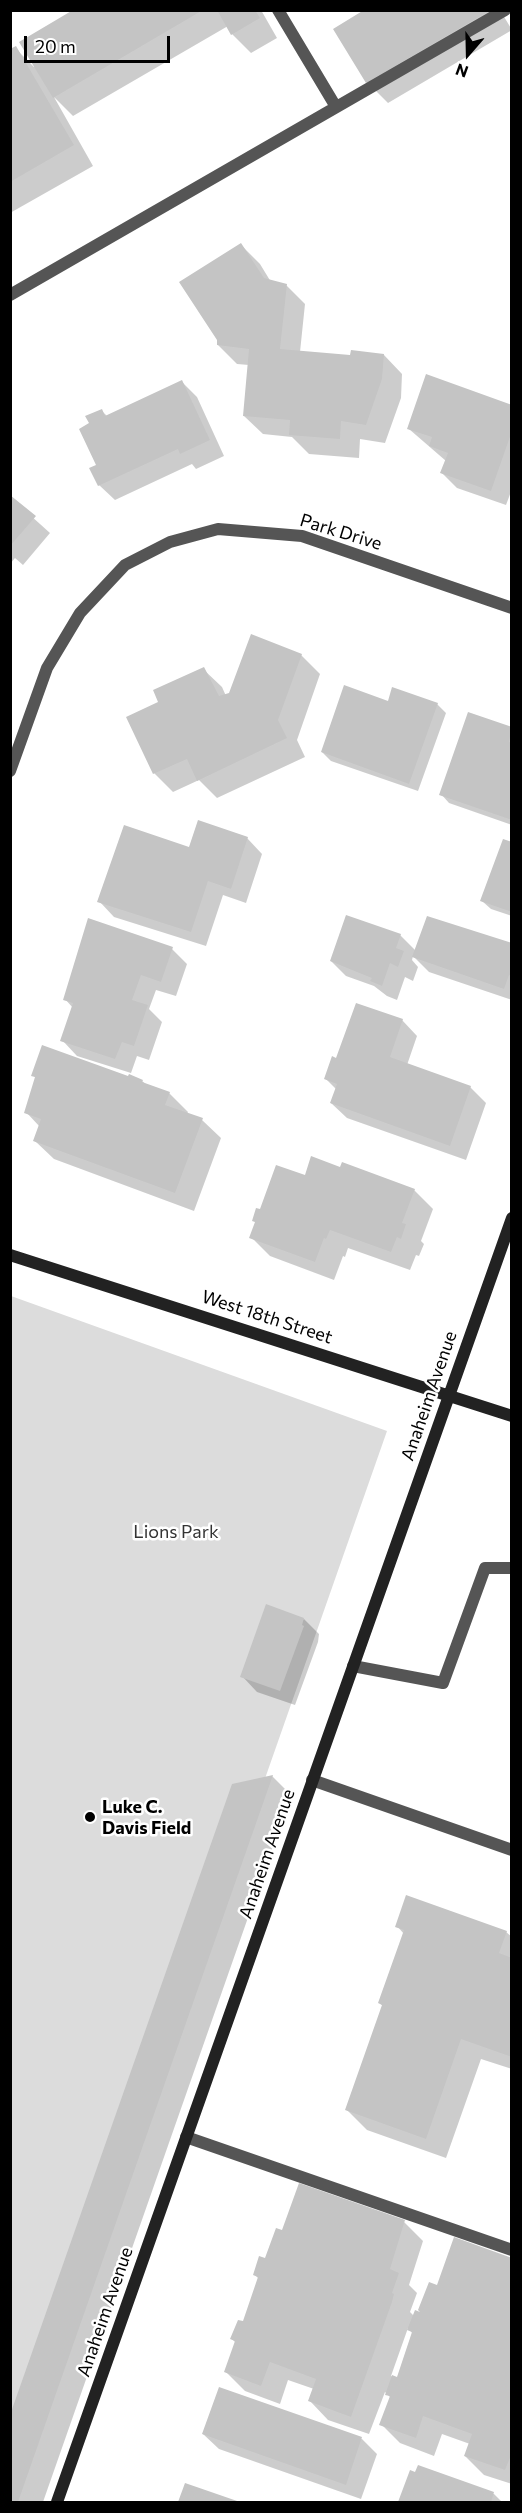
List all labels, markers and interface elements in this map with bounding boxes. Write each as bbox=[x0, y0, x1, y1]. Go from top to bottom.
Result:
scale bar bbox=[27, 24, 172, 62]
north arrow bbox=[438, 24, 498, 84]
text: 20 m bbox=[35, 35, 76, 57]
text: N bbox=[453, 60, 471, 82]
street label: Park Drive bbox=[297, 509, 385, 555]
street label: West 18th Street bbox=[199, 1286, 335, 1348]
street label: Anaheim Avenue bbox=[397, 1328, 461, 1464]
park label: Lions Park bbox=[133, 1521, 219, 1543]
street label: Anaheim Avenue bbox=[235, 1786, 299, 1922]
place label: Luke C. Davis Field bbox=[102, 1796, 191, 1838]
marker: Luke C. Davis Field bbox=[83, 1810, 97, 1824]
street label: Anaheim Avenue bbox=[73, 2244, 137, 2380]

